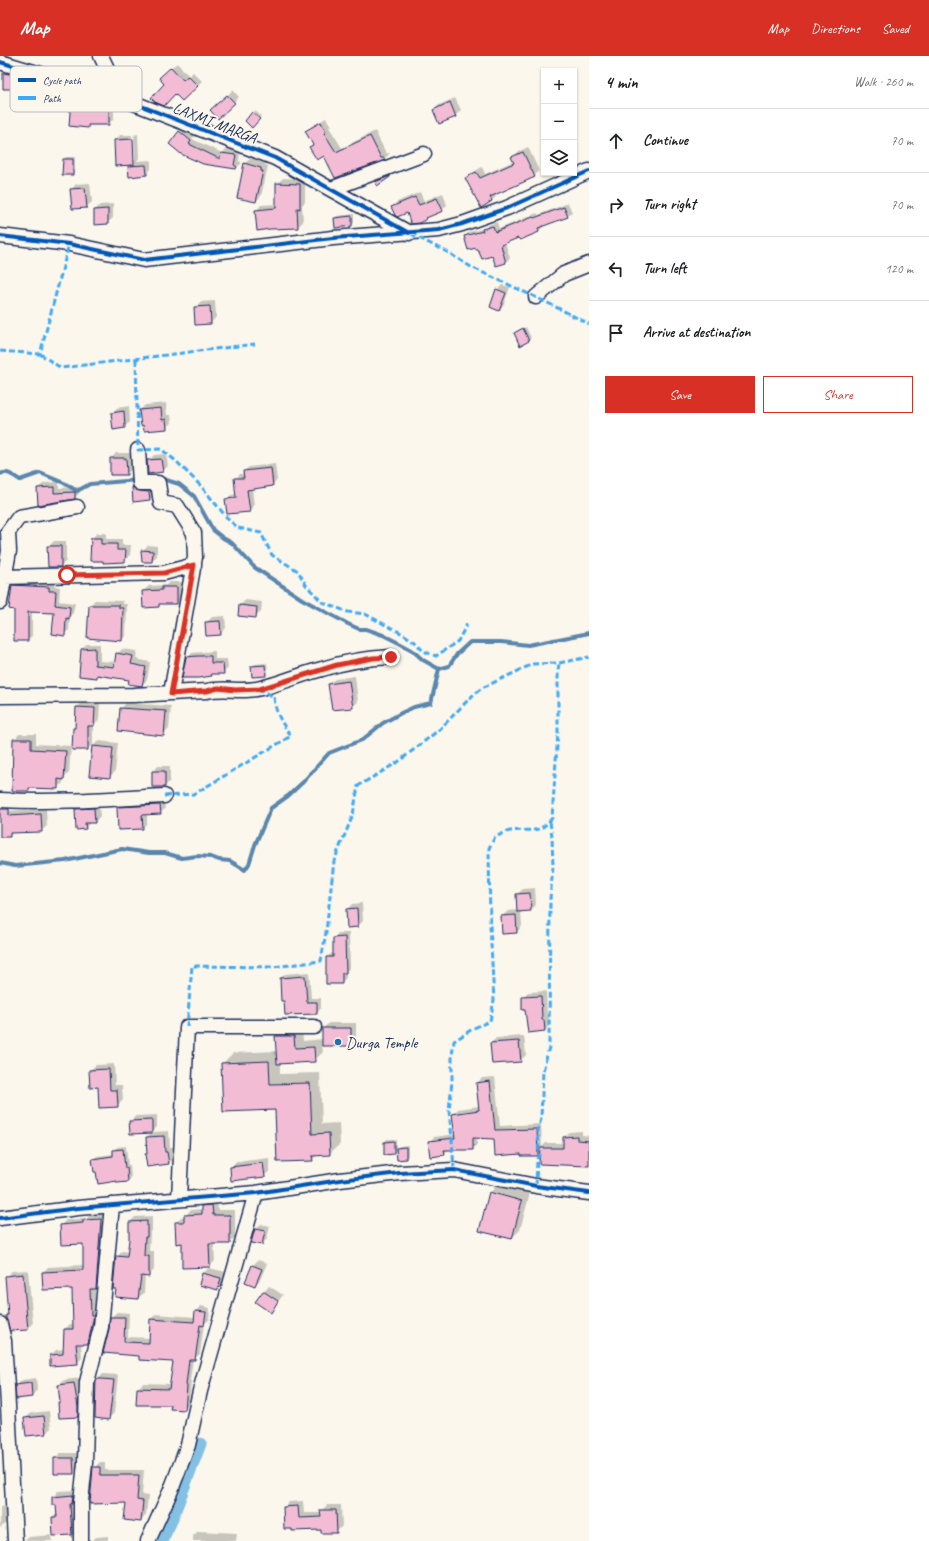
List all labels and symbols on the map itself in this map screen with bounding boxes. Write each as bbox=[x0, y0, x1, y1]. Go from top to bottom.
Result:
legend bbox=[10, 66, 142, 112]
text: Cycle path bbox=[43, 73, 82, 87]
text: Path bbox=[43, 91, 62, 105]
street label: LAXMI MARGA bbox=[170, 98, 260, 148]
route start bbox=[58, 566, 76, 584]
route end bbox=[382, 648, 400, 666]
place label: Durga Temple bbox=[346, 1033, 419, 1053]
marker: Durga Temple bbox=[333, 1037, 343, 1047]

